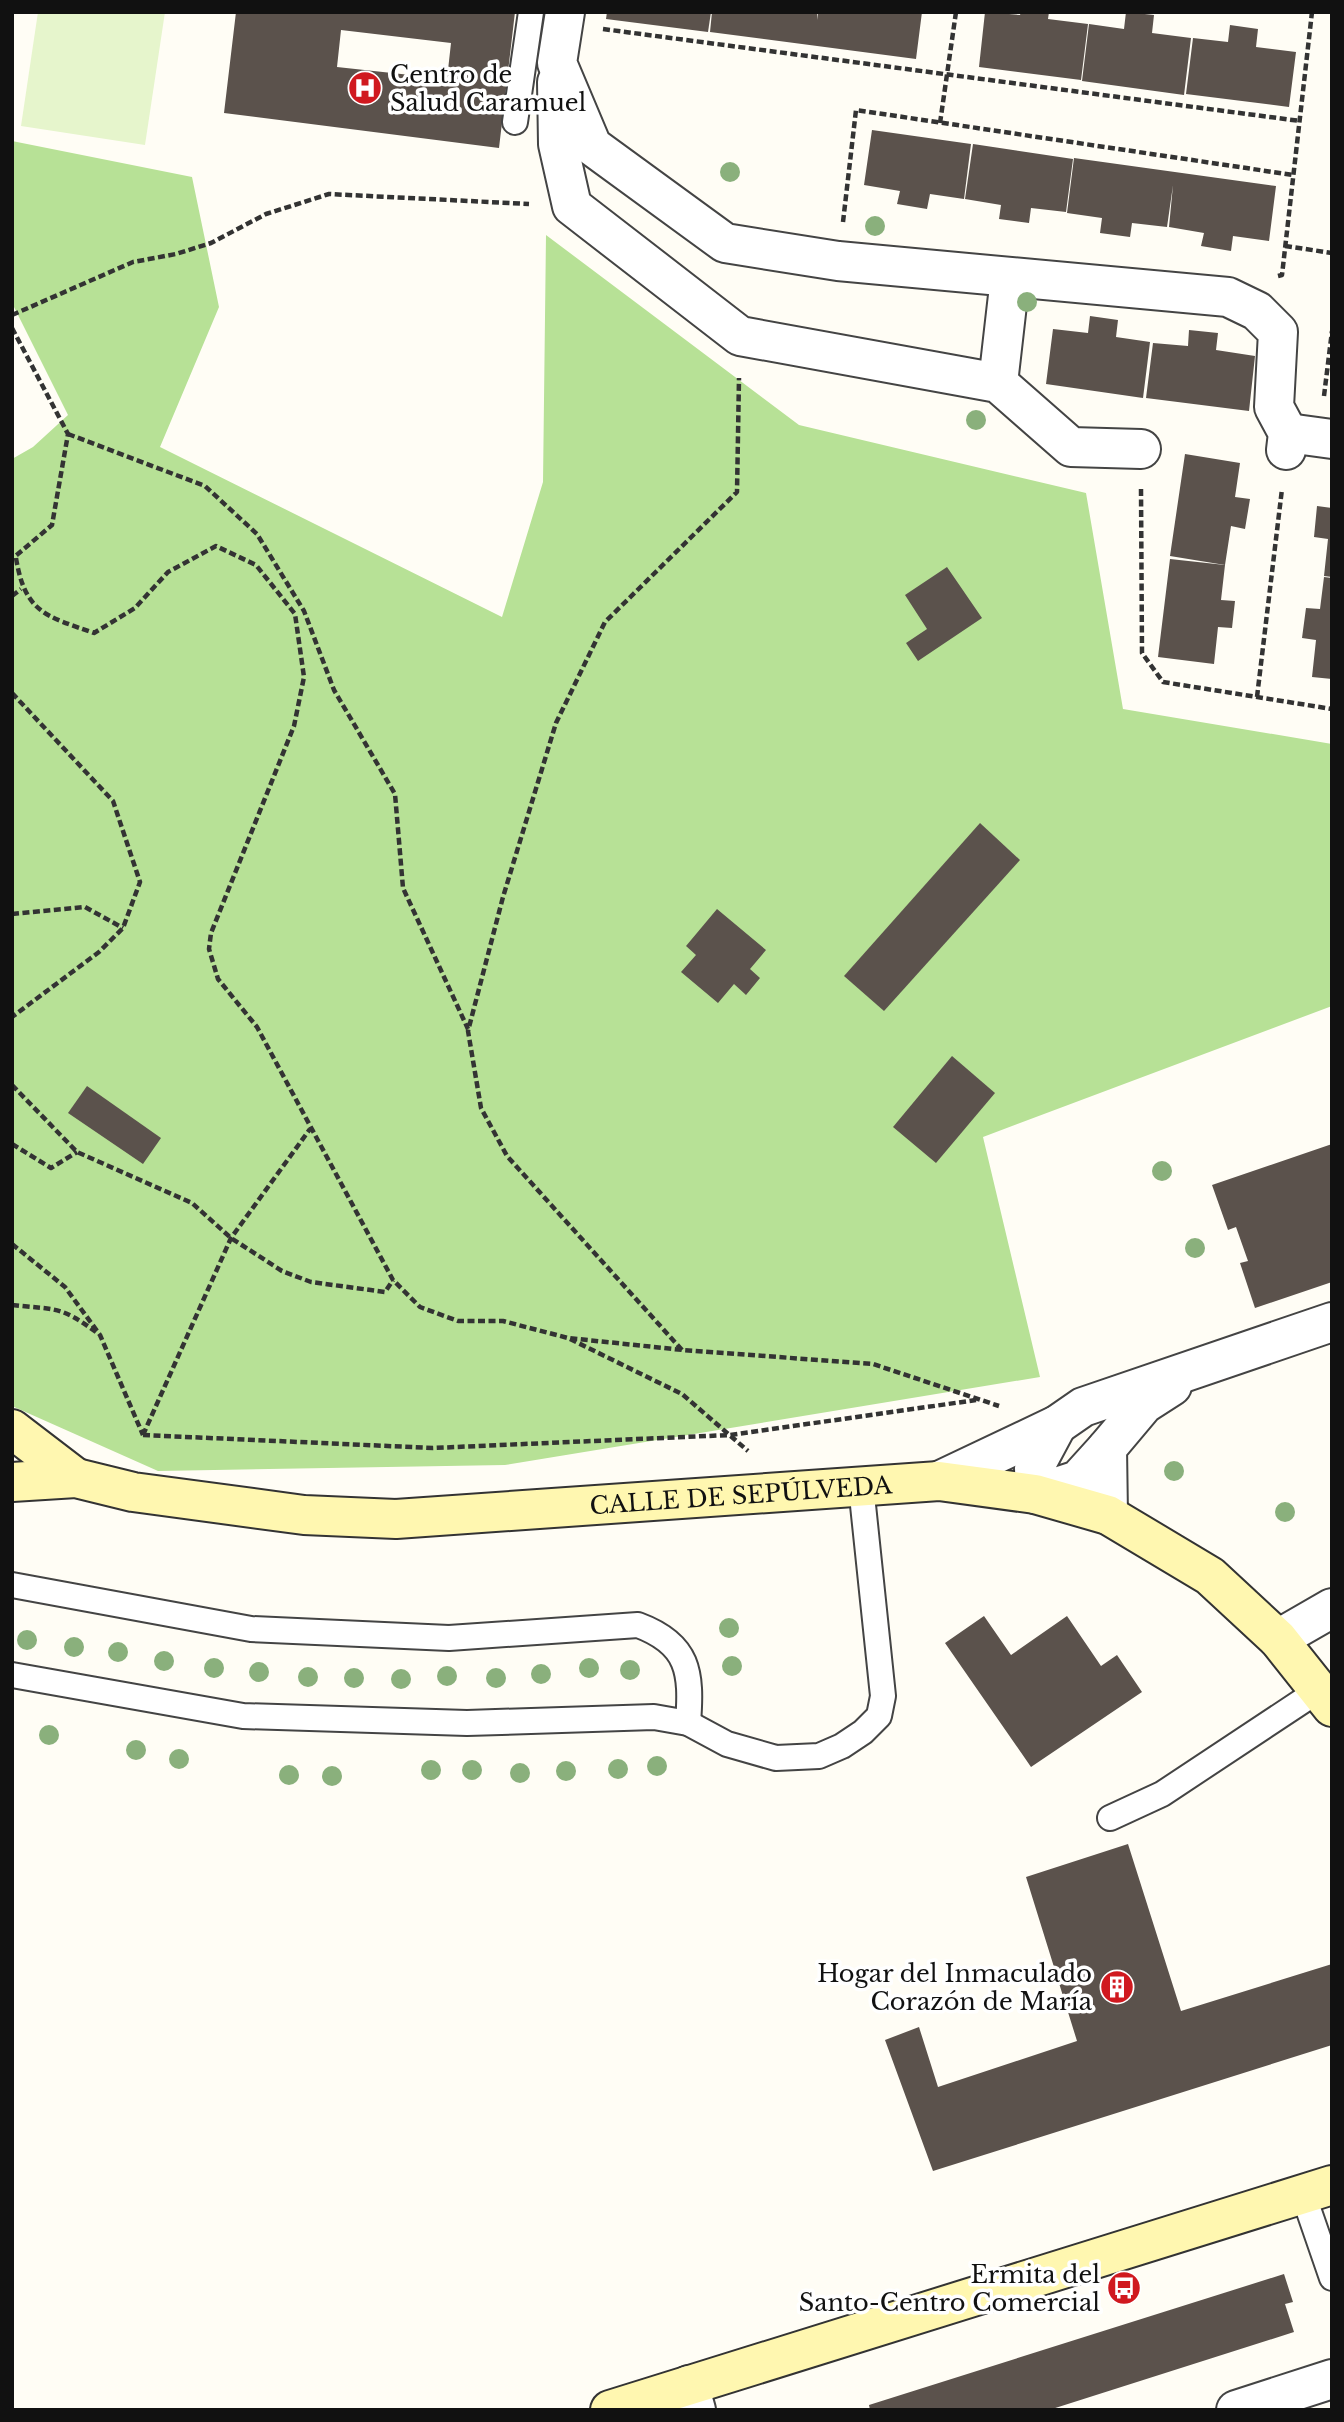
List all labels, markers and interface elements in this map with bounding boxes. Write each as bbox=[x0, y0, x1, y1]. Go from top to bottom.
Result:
place label: Centro de Salud Caramuel bbox=[390, 60, 587, 117]
hospital icon: Centro de Salud Caramuel bbox=[346, 69, 384, 107]
street label: CALLE DE SEPÚLVEDA bbox=[589, 1470, 893, 1520]
place label: Hogar del Inmaculado Corazón de María bbox=[817, 1959, 1093, 2016]
building icon: Hogar del Inmaculado Corazón de María bbox=[1098, 1968, 1136, 2006]
place label: Ermita del Santo-Centro Comercial bbox=[799, 2260, 1100, 2317]
bus stop icon: Ermita del Santo-Centro Comercial bbox=[1105, 2269, 1143, 2307]

